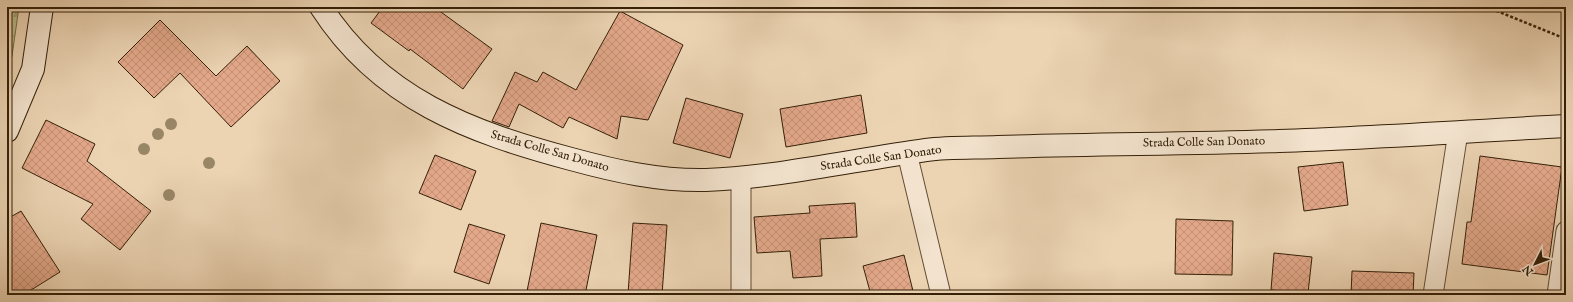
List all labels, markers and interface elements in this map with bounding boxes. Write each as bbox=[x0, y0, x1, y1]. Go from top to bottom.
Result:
street label: Strada Colle San Donato bbox=[489, 127, 611, 175]
street label: Strada Colle San Donato bbox=[1143, 133, 1266, 151]
street label: Strada Colle San Donato bbox=[819, 142, 943, 174]
north arrow bbox=[1515, 244, 1555, 284]
text: N bbox=[1520, 261, 1537, 279]

